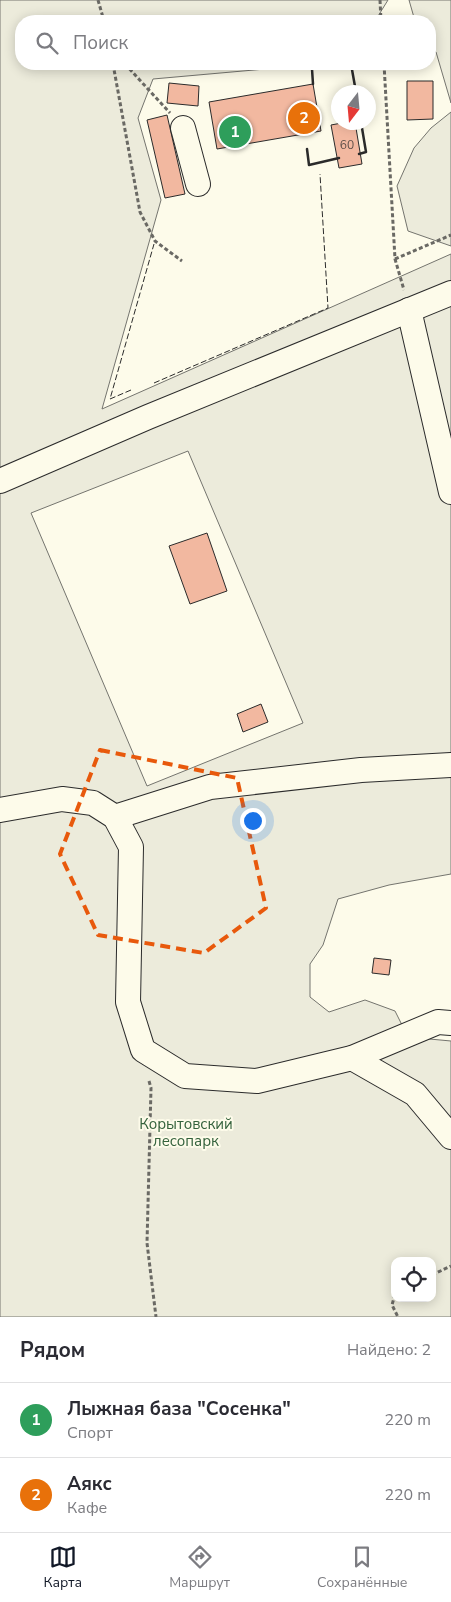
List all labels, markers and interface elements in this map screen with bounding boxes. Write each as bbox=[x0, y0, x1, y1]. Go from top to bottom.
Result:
search box bbox=[15, 15, 436, 70]
icon: search bbox=[33, 29, 61, 57]
text: Поиск bbox=[73, 30, 128, 56]
north arrow bbox=[331, 85, 376, 130]
pin: 2 bbox=[288, 99, 320, 137]
pin: 1 bbox=[219, 113, 251, 151]
house number: 60 bbox=[340, 137, 354, 153]
your location bbox=[240, 808, 266, 834]
park label: Корытовский лесопарк bbox=[139, 1114, 233, 1151]
map controls bbox=[391, 1257, 436, 1302]
button: locate bbox=[391, 1257, 436, 1302]
text: Рядом bbox=[20, 1336, 85, 1364]
text: Найдено: 2 bbox=[347, 1339, 431, 1361]
text: Лыжная база "Сосенка" bbox=[67, 1396, 291, 1422]
text: 1 bbox=[31, 1409, 41, 1431]
text: 220 m bbox=[384, 1409, 431, 1431]
text: Спорт bbox=[67, 1422, 113, 1444]
text: Аякс bbox=[67, 1471, 112, 1497]
text: 2 bbox=[31, 1484, 41, 1506]
text: 220 m bbox=[384, 1484, 431, 1506]
text: Кафе bbox=[67, 1497, 107, 1519]
tab: Карта bbox=[44, 1543, 82, 1592]
tab: Маршрут bbox=[169, 1543, 230, 1592]
tab: Сохранённые bbox=[317, 1543, 407, 1592]

